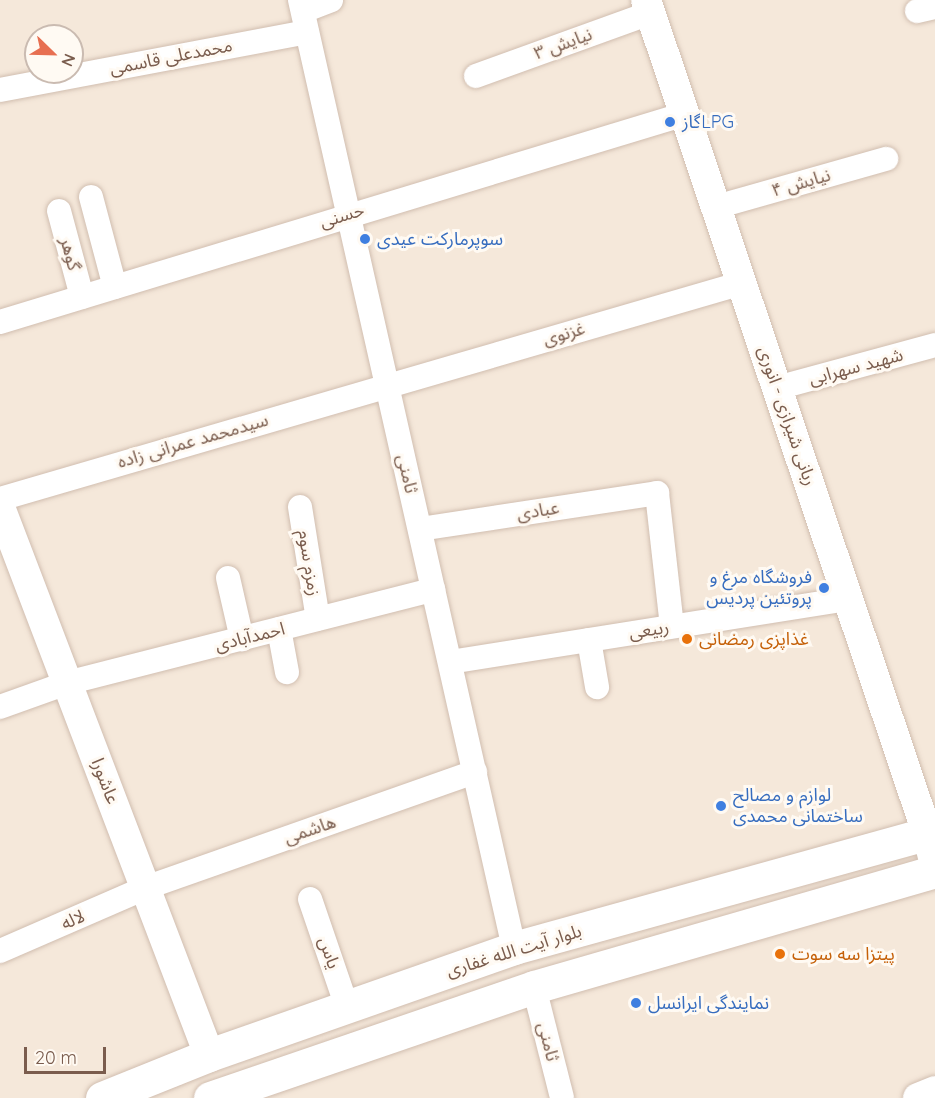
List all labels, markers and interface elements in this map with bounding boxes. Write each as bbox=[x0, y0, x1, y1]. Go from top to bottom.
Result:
north arrow bbox=[24, 24, 84, 84]
street label: نیایش ۳ bbox=[531, 24, 595, 64]
street label: محمدعلی قاسمی bbox=[108, 35, 234, 79]
text: N bbox=[57, 51, 80, 70]
place label: گازLPG bbox=[682, 111, 734, 133]
marker: گازLPG bbox=[663, 115, 677, 129]
street label: نیایش ۴ bbox=[769, 164, 833, 202]
street label: حسنی bbox=[317, 199, 367, 233]
place label: سوپرمارکت عیدی bbox=[377, 228, 503, 250]
marker: سوپرمارکت عیدی bbox=[358, 232, 372, 246]
street label: گوهر bbox=[55, 235, 85, 273]
street label: غزنوی bbox=[541, 318, 587, 350]
street label: ربانی شیرازی - انوری bbox=[753, 343, 821, 489]
street label: شهید سهرابی bbox=[806, 344, 906, 390]
street label: سیدمحمد عمرانی زاده bbox=[115, 409, 271, 473]
street label: ثامنی bbox=[392, 452, 422, 496]
street label: عبادی bbox=[515, 497, 561, 525]
street label: زمزم سوم bbox=[293, 528, 325, 598]
place label: فروشگاه مرغ و پروتئین پردیس bbox=[706, 567, 812, 610]
marker: فروشگاه مرغ و پروتئین پردیس bbox=[817, 581, 831, 595]
street label: ربیعی bbox=[627, 616, 671, 644]
street label: احمدآبادی bbox=[213, 618, 287, 656]
place label: غذاپزی رمضانی bbox=[699, 628, 809, 650]
marker: غذاپزی رمضانی bbox=[680, 632, 694, 646]
street label: عاشورا bbox=[86, 755, 124, 807]
place label: لوازم و مصالح ساختمانی محمدی bbox=[733, 785, 863, 828]
marker: لوازم و مصالح ساختمانی محمدی bbox=[714, 799, 728, 813]
street label: هاشمی bbox=[281, 811, 339, 849]
street label: لاله bbox=[58, 905, 88, 935]
street label: بلوار آیت الله غفاری bbox=[444, 920, 584, 982]
street label: یاس bbox=[314, 934, 344, 972]
place label: پیتزا سه سوت bbox=[792, 943, 895, 965]
marker: پیتزا سه سوت bbox=[773, 947, 787, 961]
place label: نمایندگی ایرانسل bbox=[648, 992, 769, 1014]
marker: نمایندگی ایرانسل bbox=[629, 996, 643, 1010]
street label: ثامنی bbox=[533, 1020, 563, 1064]
scale bar bbox=[27, 1035, 110, 1073]
text: 20 m bbox=[35, 1046, 77, 1069]

